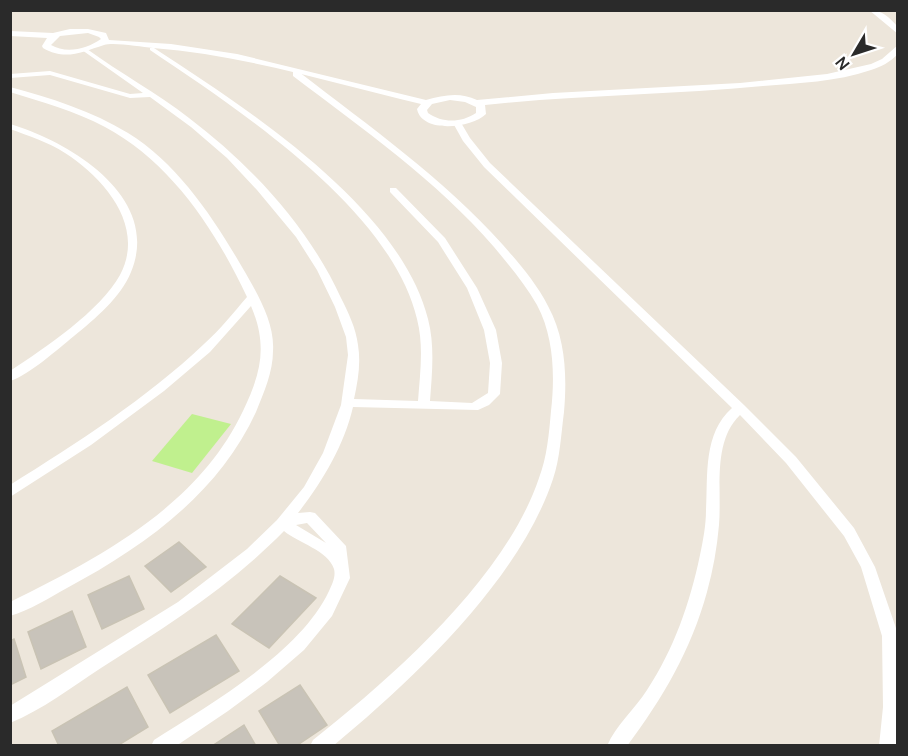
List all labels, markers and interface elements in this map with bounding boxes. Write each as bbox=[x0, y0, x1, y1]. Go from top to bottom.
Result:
north arrow bbox=[824, 24, 884, 84]
text: N bbox=[830, 52, 855, 75]

